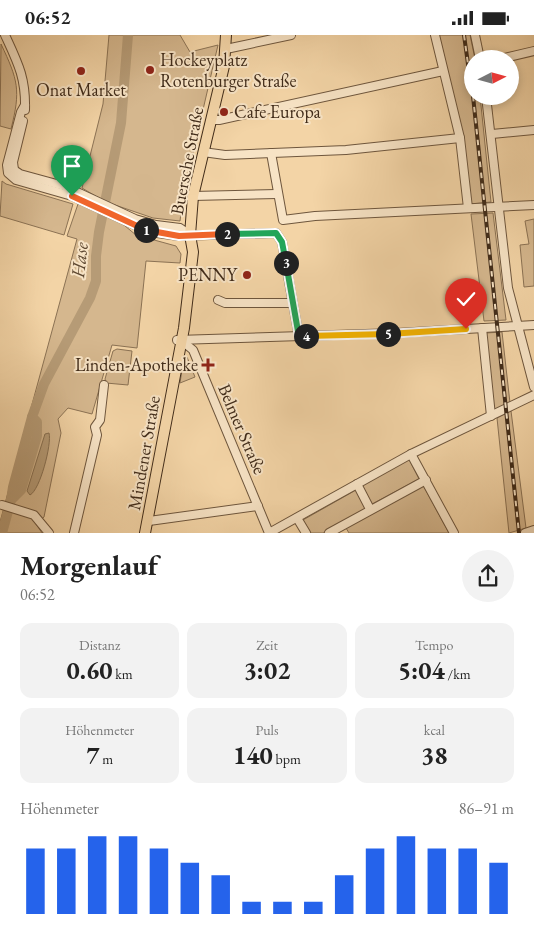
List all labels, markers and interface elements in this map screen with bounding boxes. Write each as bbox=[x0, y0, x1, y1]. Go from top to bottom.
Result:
text: 06:52 bbox=[25, 5, 71, 30]
place label: Hockeyplatz Rotenburger Straße bbox=[160, 48, 296, 92]
north arrow bbox=[464, 50, 519, 105]
map controls bbox=[464, 50, 519, 105]
marker: Hockeyplatz Rotenburger Straße bbox=[144, 64, 156, 76]
marker: Onat Market bbox=[75, 65, 87, 77]
place label: Onat Market bbox=[36, 78, 126, 101]
place label: Cafe Europa bbox=[234, 100, 321, 123]
street label: Buersche Straße bbox=[165, 105, 208, 217]
marker: Cafe Europa bbox=[218, 106, 230, 118]
pin bbox=[51, 145, 93, 196]
icon: arrive bbox=[58, 152, 86, 180]
pin: 1 bbox=[134, 217, 158, 243]
text: 1 bbox=[143, 221, 150, 239]
pin: 2 bbox=[214, 221, 240, 247]
text: 2 bbox=[224, 225, 231, 243]
water label: Hase bbox=[65, 241, 94, 280]
pin: 3 bbox=[274, 251, 298, 275]
text: 3 bbox=[283, 254, 290, 272]
place label: PENNY bbox=[178, 263, 239, 286]
marker: PENNY bbox=[241, 269, 253, 281]
pin bbox=[445, 278, 487, 329]
icon: check bbox=[452, 285, 480, 313]
pin: 5 bbox=[376, 321, 400, 347]
pin: 4 bbox=[294, 323, 318, 349]
text: 5 bbox=[385, 325, 392, 343]
text: 4 bbox=[303, 327, 310, 345]
place label: Linden-Apotheke bbox=[75, 353, 198, 376]
marker: Linden-Apotheke bbox=[202, 359, 214, 371]
street label: Belmer Straße bbox=[213, 380, 272, 477]
street label: Mindener Straße bbox=[122, 394, 165, 512]
text: Morgenlauf bbox=[20, 547, 158, 583]
button: share bbox=[462, 550, 514, 602]
text: 06:52 bbox=[20, 584, 55, 605]
text: Distanz bbox=[79, 636, 120, 654]
text: Zeit bbox=[256, 636, 278, 654]
text: Tempo bbox=[415, 636, 454, 654]
text: 0.60 bbox=[67, 654, 112, 686]
text: 3:02 bbox=[244, 654, 290, 686]
text: 5:04 bbox=[398, 654, 445, 686]
text: km bbox=[112, 665, 133, 683]
text: /km bbox=[445, 665, 471, 683]
text: Höhenmeter bbox=[65, 721, 134, 739]
text: Puls bbox=[255, 721, 278, 739]
text: kcal bbox=[424, 721, 445, 739]
text: 7 bbox=[86, 739, 99, 771]
text: 140 bbox=[233, 739, 273, 771]
text: 38 bbox=[421, 739, 448, 771]
text: m bbox=[99, 750, 113, 768]
text: bpm bbox=[273, 750, 301, 768]
text: Höhenmeter bbox=[20, 798, 99, 819]
text: 86–91 m bbox=[459, 798, 514, 819]

